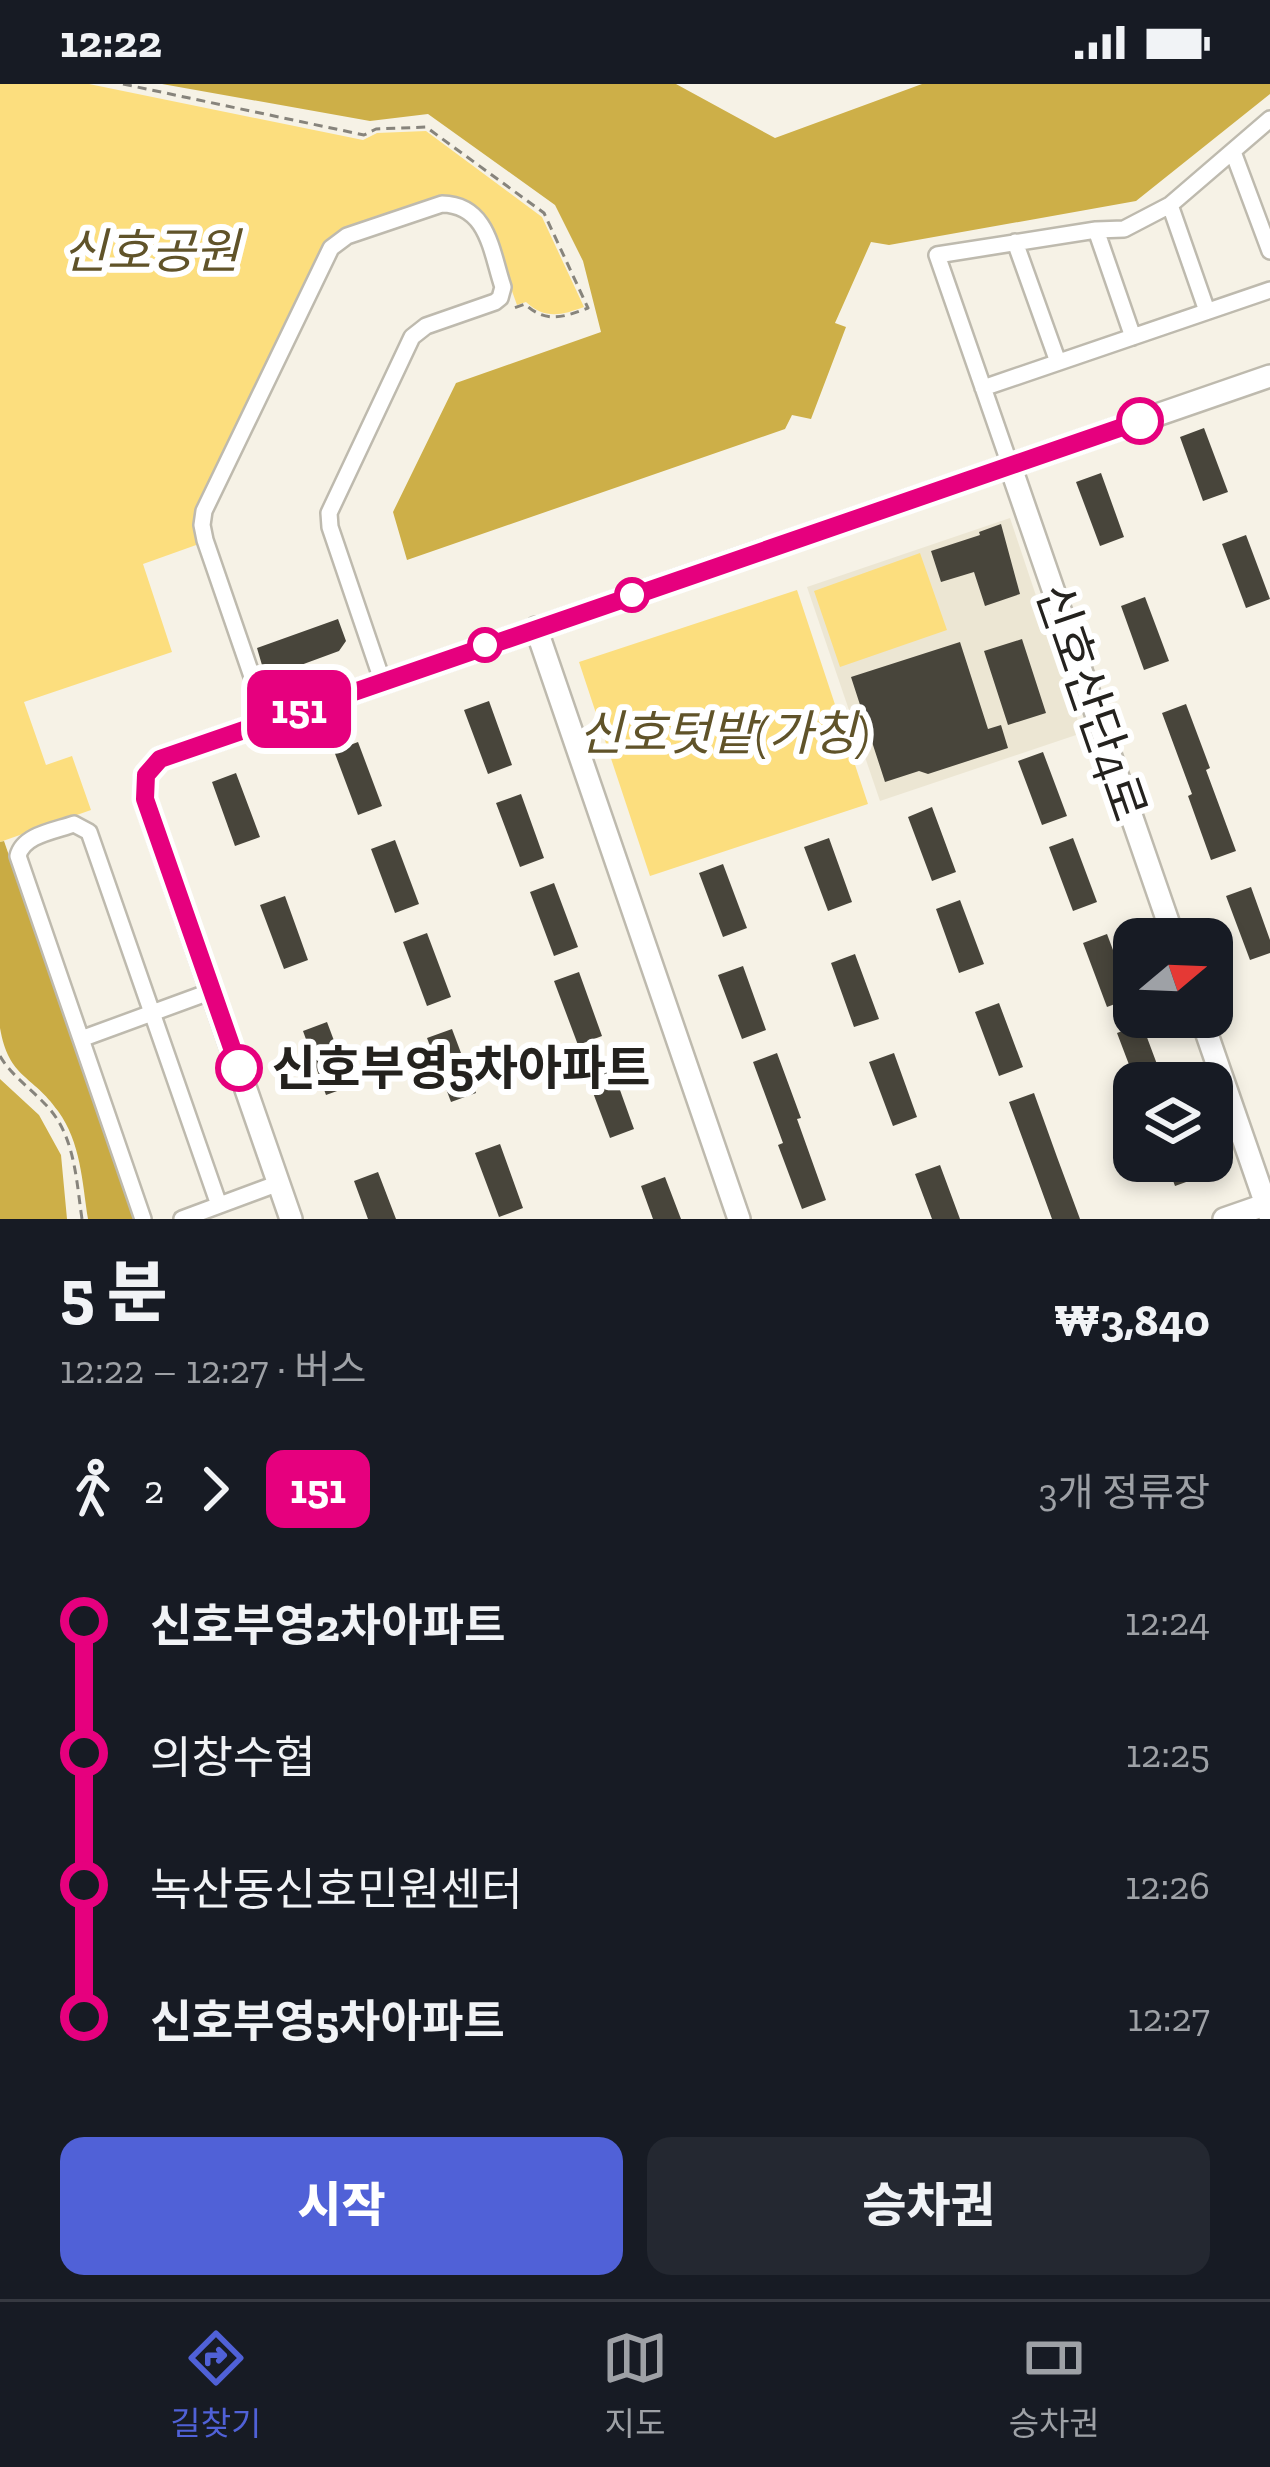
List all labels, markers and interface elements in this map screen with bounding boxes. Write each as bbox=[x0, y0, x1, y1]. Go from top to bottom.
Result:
text: 12:22 bbox=[60, 15, 162, 69]
park label: 신호공원 bbox=[63, 223, 243, 280]
unlabelled marker bbox=[1118, 399, 1162, 443]
street label: 신호산단4로 bbox=[1024, 576, 1159, 828]
unlabelled marker bbox=[616, 579, 648, 611]
unlabelled marker bbox=[469, 629, 501, 661]
line badge: 151 bbox=[230, 670, 368, 748]
text: 151 bbox=[271, 683, 327, 734]
park label: 신호텃밭(가칭) bbox=[578, 705, 870, 762]
north arrow bbox=[1113, 918, 1233, 1038]
map controls bbox=[1113, 918, 1233, 1182]
place label: 신호부영5차아파트 bbox=[272, 1040, 650, 1097]
marker: 신호부영5차아파트 bbox=[217, 1046, 261, 1090]
button: layers bbox=[1113, 1062, 1233, 1182]
text: 5 분 bbox=[60, 1253, 168, 1332]
text: ₩3,840 bbox=[1054, 1294, 1210, 1348]
text: 12:22 – 12:27 · 버스 bbox=[60, 1346, 366, 1393]
icon: walk bbox=[60, 1456, 126, 1522]
icon: forward bbox=[182, 1456, 248, 1522]
text: 151 bbox=[290, 1463, 346, 1514]
text: 2 bbox=[144, 1466, 164, 1513]
text: 3개 정류장 bbox=[1039, 1469, 1210, 1516]
text: 12:24 bbox=[1125, 1598, 1210, 1645]
text: 신호부영2차아파트 bbox=[150, 1599, 505, 1653]
text: 12:25 bbox=[1126, 1730, 1210, 1777]
text: 의창수협 bbox=[150, 1731, 316, 1785]
text: 12:26 bbox=[1125, 1862, 1210, 1909]
text: 녹산동신호민원센터 bbox=[150, 1863, 523, 1917]
text: 12:27 bbox=[1128, 1994, 1210, 2041]
text: 신호부영5차아파트 bbox=[150, 1995, 505, 2049]
button: 시작 bbox=[60, 2137, 623, 2275]
button: 승차권 bbox=[647, 2137, 1210, 2275]
tab: 길찾기 bbox=[170, 2325, 261, 2445]
tab: 지도 bbox=[602, 2325, 668, 2445]
tab: 승차권 bbox=[1009, 2325, 1100, 2445]

